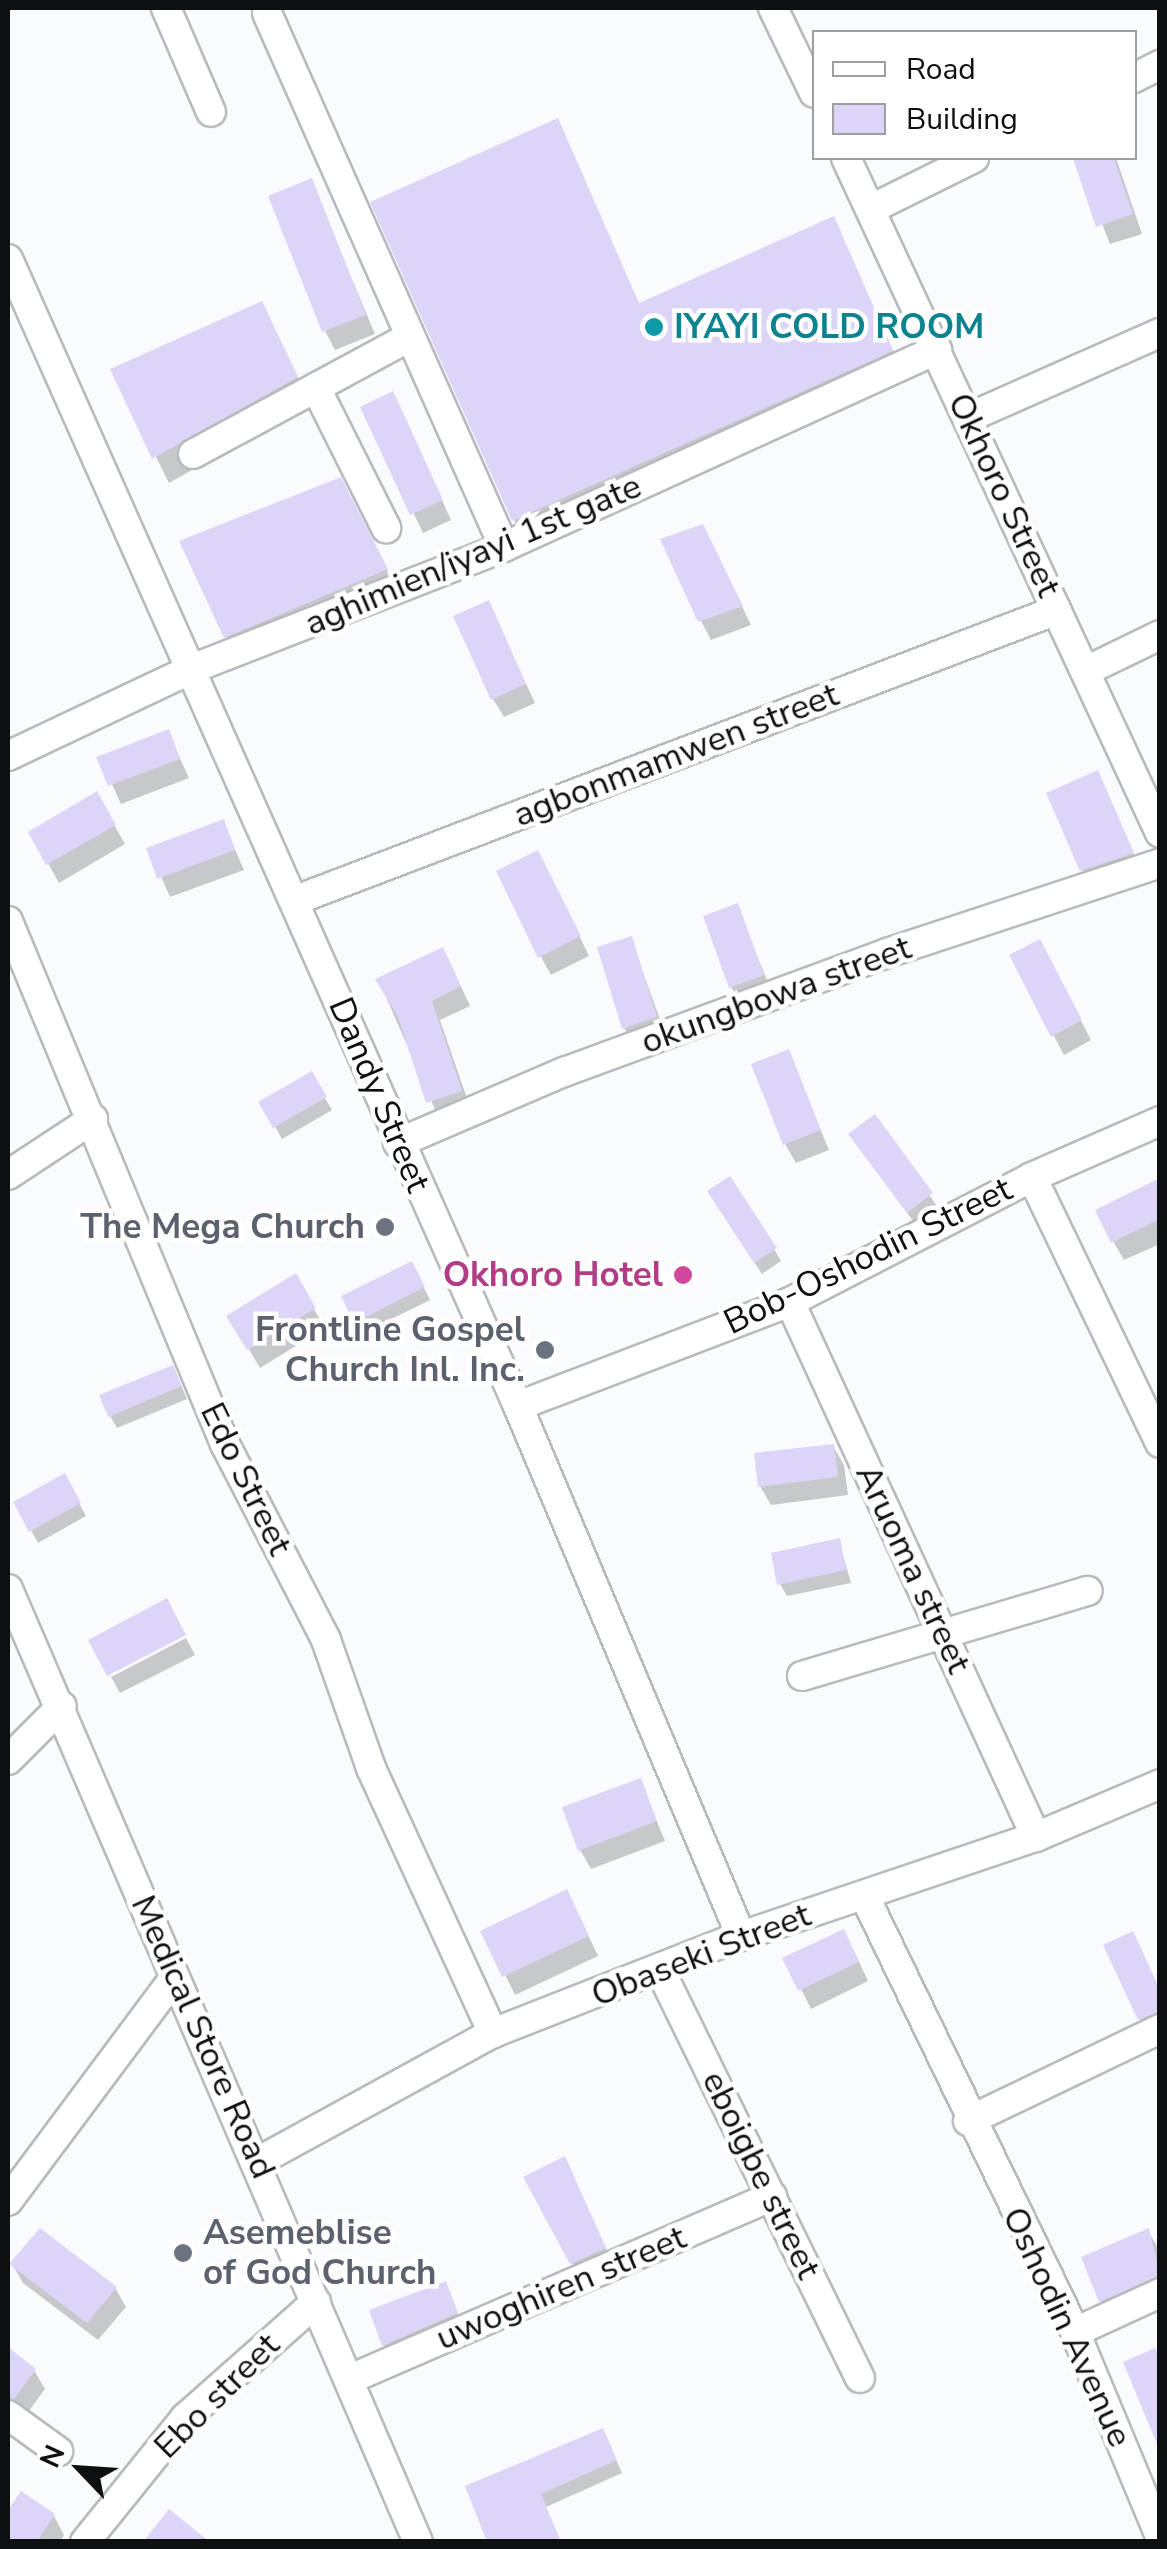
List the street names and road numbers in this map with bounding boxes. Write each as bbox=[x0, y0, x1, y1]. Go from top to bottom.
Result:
street label: Okhoro Street bbox=[938, 386, 1070, 604]
street label: aghimien/iyayi 1st gate bbox=[298, 465, 648, 645]
street label: agbonmamwen street bbox=[508, 674, 844, 836]
street label: okungbowa street bbox=[635, 927, 917, 1063]
street label: Dandy Street bbox=[319, 991, 439, 1199]
street label: Bob-Oshodin Street bbox=[717, 1168, 1019, 1344]
street label: Edo Street bbox=[191, 1396, 301, 1562]
street label: Aruoma street bbox=[846, 1458, 980, 1680]
street label: Medical Store Road bbox=[122, 1889, 284, 2185]
street label: Obaseki Street bbox=[585, 1894, 817, 2016]
street label: eboigbe street bbox=[693, 2064, 829, 2286]
street label: Oshodin Avenue bbox=[993, 2201, 1141, 2453]
street label: uwoghiren street bbox=[430, 2216, 692, 2360]
street label: Ebo street bbox=[146, 2325, 288, 2467]

